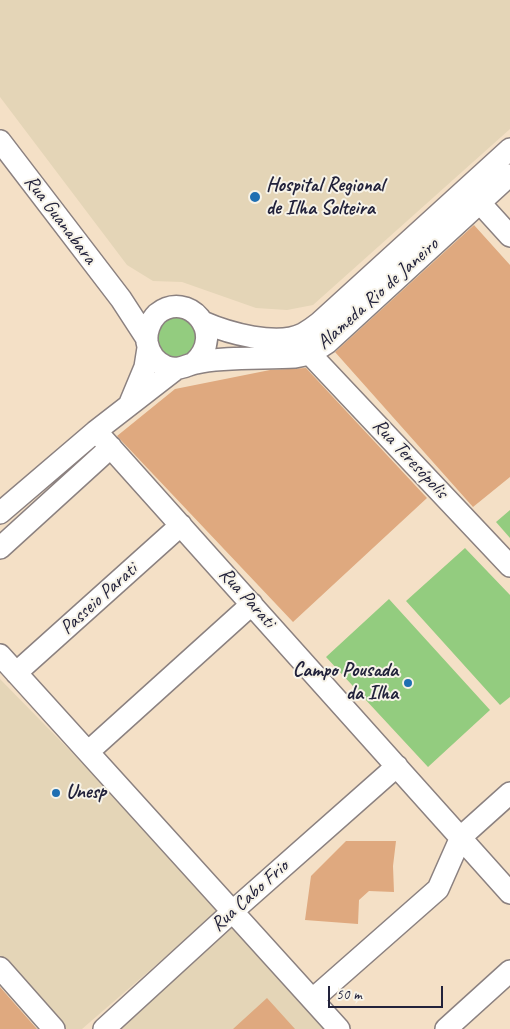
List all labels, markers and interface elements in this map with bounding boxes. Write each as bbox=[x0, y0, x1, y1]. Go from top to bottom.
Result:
street label: Rua Guanabara bbox=[19, 171, 101, 269]
place label: Hospital Regional de Ilha Solteira bbox=[266, 174, 384, 221]
marker: Hospital Regional de Ilha Solteira bbox=[248, 190, 262, 204]
street label: Alameda Rio de Janeiro bbox=[312, 233, 444, 355]
street label: Rua Teresópolis bbox=[367, 414, 453, 504]
street label: Passeio Parati bbox=[55, 558, 143, 640]
street label: Rua Parati bbox=[214, 563, 280, 633]
place label: Campo Pousada da Ilha bbox=[293, 659, 398, 706]
marker: Campo Pousada da Ilha bbox=[402, 677, 414, 689]
place label: Unesp bbox=[66, 781, 106, 805]
marker: Unesp bbox=[50, 787, 62, 799]
street label: Rua Cabo Frio bbox=[206, 855, 294, 937]
scale bar bbox=[330, 976, 445, 1008]
text: 50 m bbox=[336, 985, 362, 1004]

